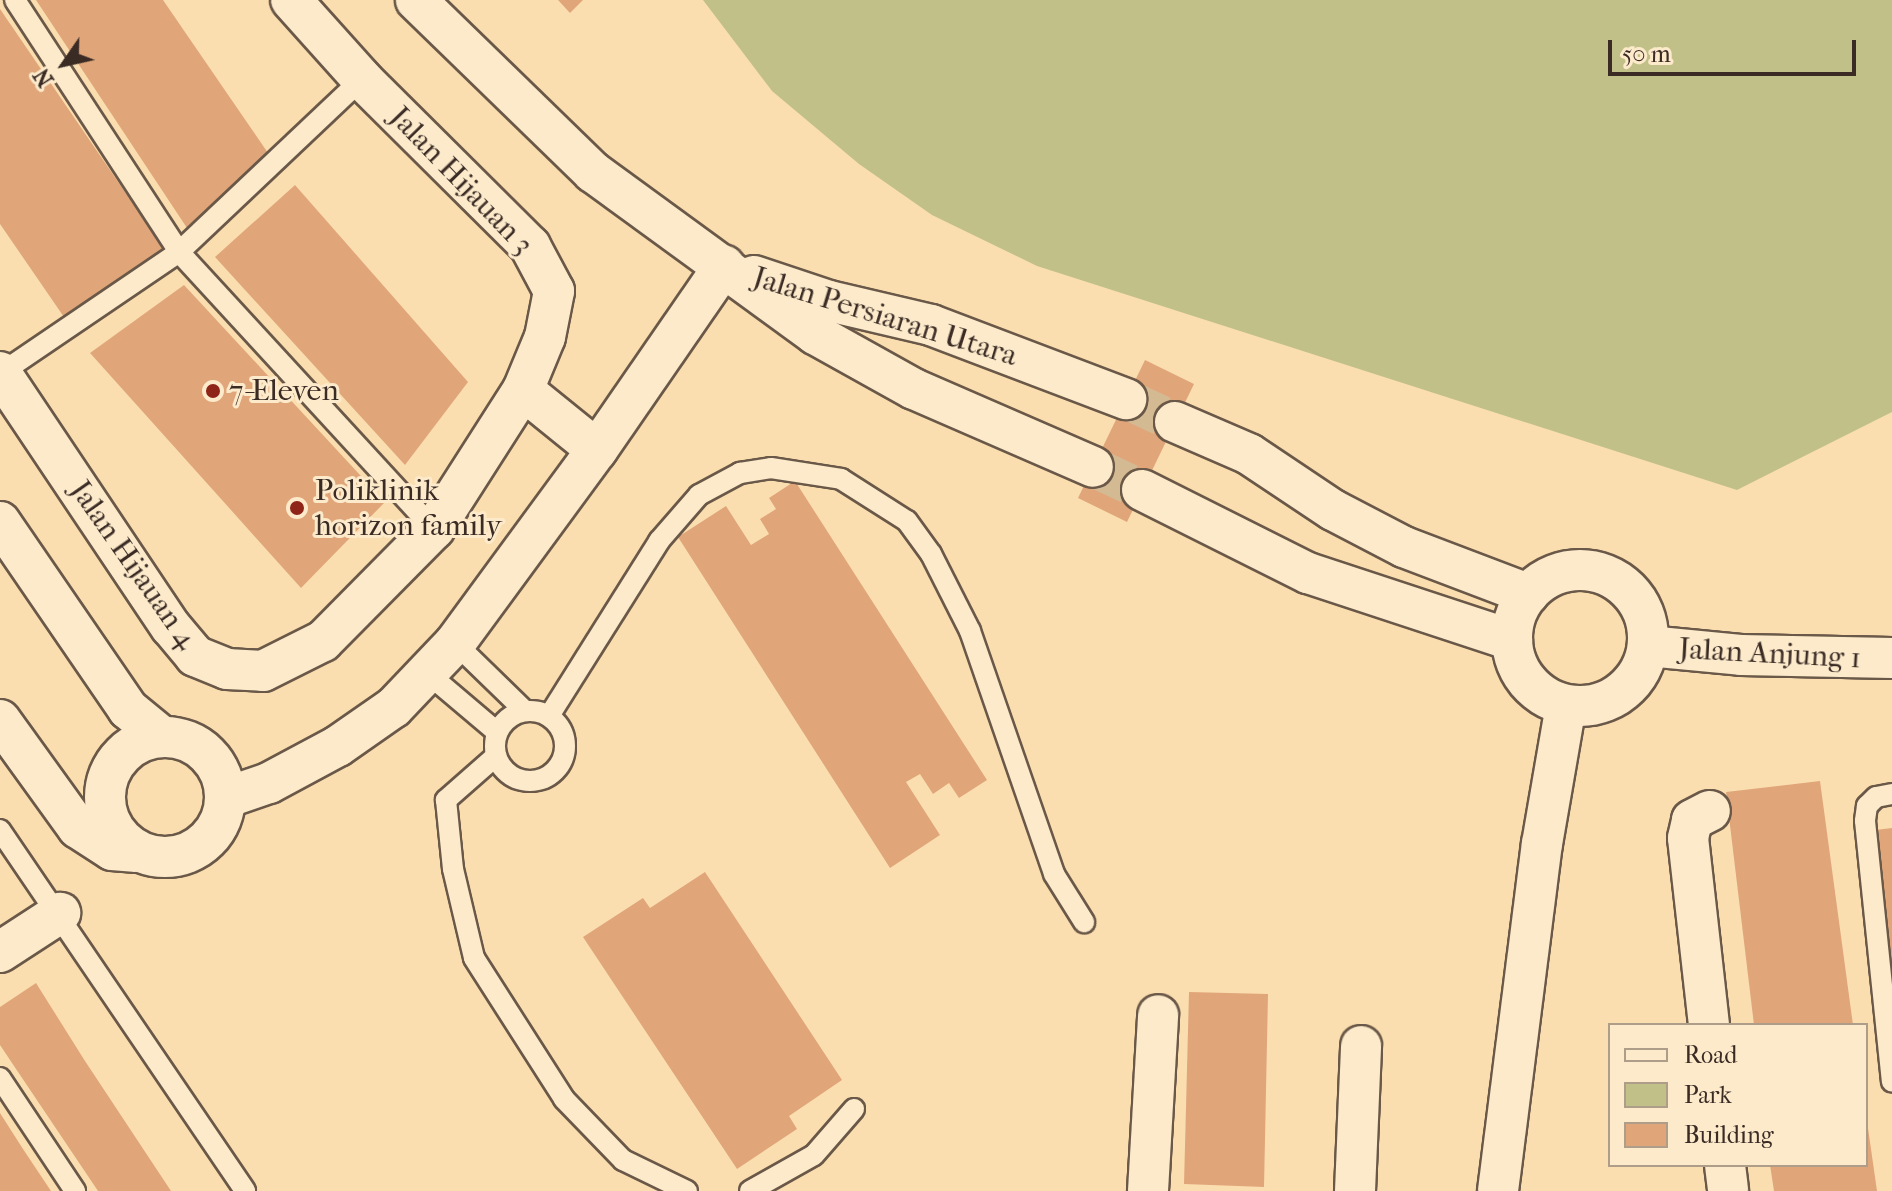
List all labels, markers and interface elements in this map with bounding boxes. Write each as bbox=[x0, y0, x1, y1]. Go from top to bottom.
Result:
north arrow bbox=[24, 24, 104, 104]
scale bar bbox=[1612, 24, 1860, 74]
text: 50 m bbox=[1622, 40, 1671, 68]
text: N bbox=[29, 63, 60, 92]
street label: Jalan Hijauan 3 bbox=[382, 100, 540, 262]
street label: Jalan Persiaran Utara bbox=[749, 260, 1021, 374]
place label: 7-Eleven bbox=[229, 373, 339, 409]
marker: 7-Eleven bbox=[204, 382, 222, 400]
place label: Poliklinik horizon family bbox=[315, 473, 502, 544]
street label: Jalan Hijauan 4 bbox=[62, 474, 204, 656]
marker: Poliklinik horizon family bbox=[286, 497, 308, 519]
street label: Jalan Anjung 1 bbox=[1678, 631, 1862, 677]
legend bbox=[1608, 1023, 1868, 1167]
text: Road bbox=[1684, 1041, 1737, 1069]
text: Park bbox=[1684, 1081, 1732, 1109]
text: Building bbox=[1684, 1121, 1774, 1149]

